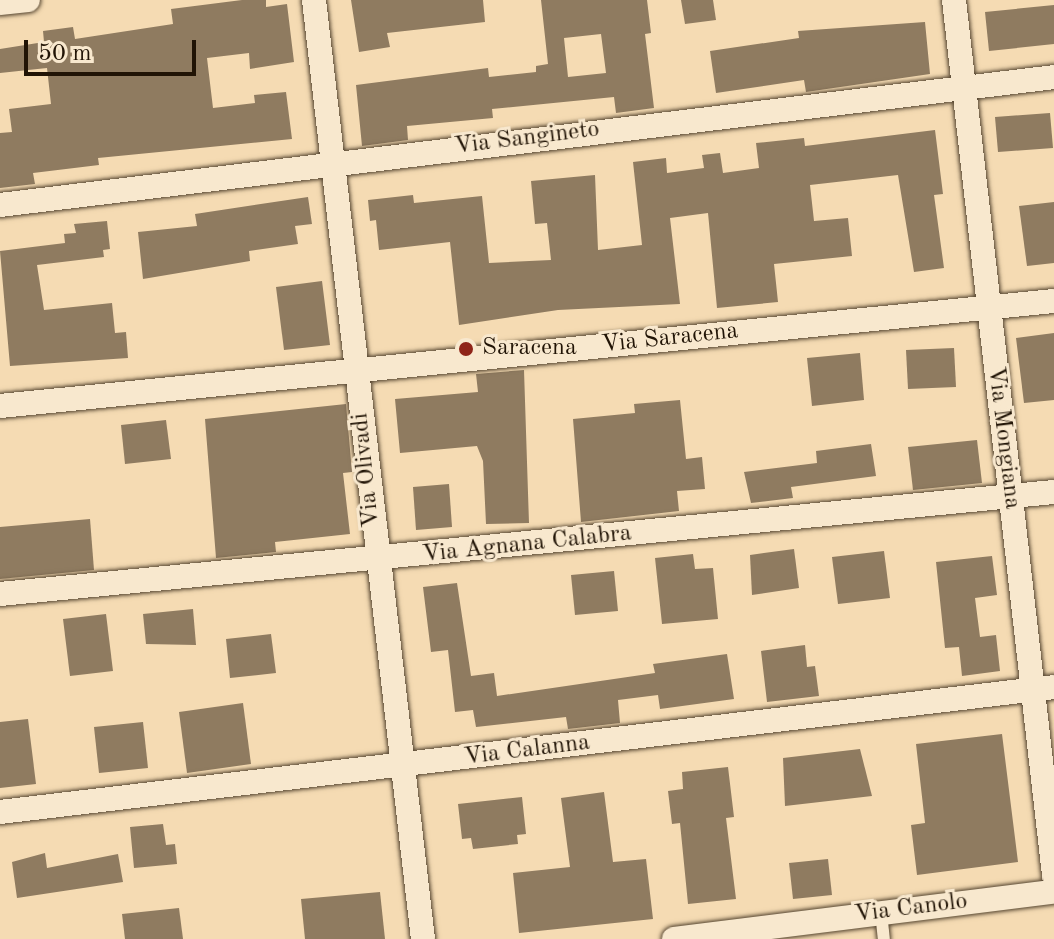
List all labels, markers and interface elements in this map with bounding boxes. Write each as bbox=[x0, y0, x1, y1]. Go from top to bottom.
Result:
scale bar bbox=[28, 24, 200, 74]
text: 50 m bbox=[38, 42, 92, 66]
street label: Via Sangineto bbox=[453, 116, 601, 162]
street label: Via Saracena bbox=[600, 318, 740, 360]
place label: Saracena bbox=[482, 335, 577, 363]
marker: Saracena bbox=[457, 340, 475, 358]
street label: Via Mongiana bbox=[980, 365, 1026, 511]
street label: Via Olivadi bbox=[347, 411, 387, 529]
street label: Via Agnana Calabra bbox=[421, 520, 633, 570]
street label: Via Calanna bbox=[462, 729, 592, 773]
street label: Via Canolo bbox=[853, 888, 969, 930]

